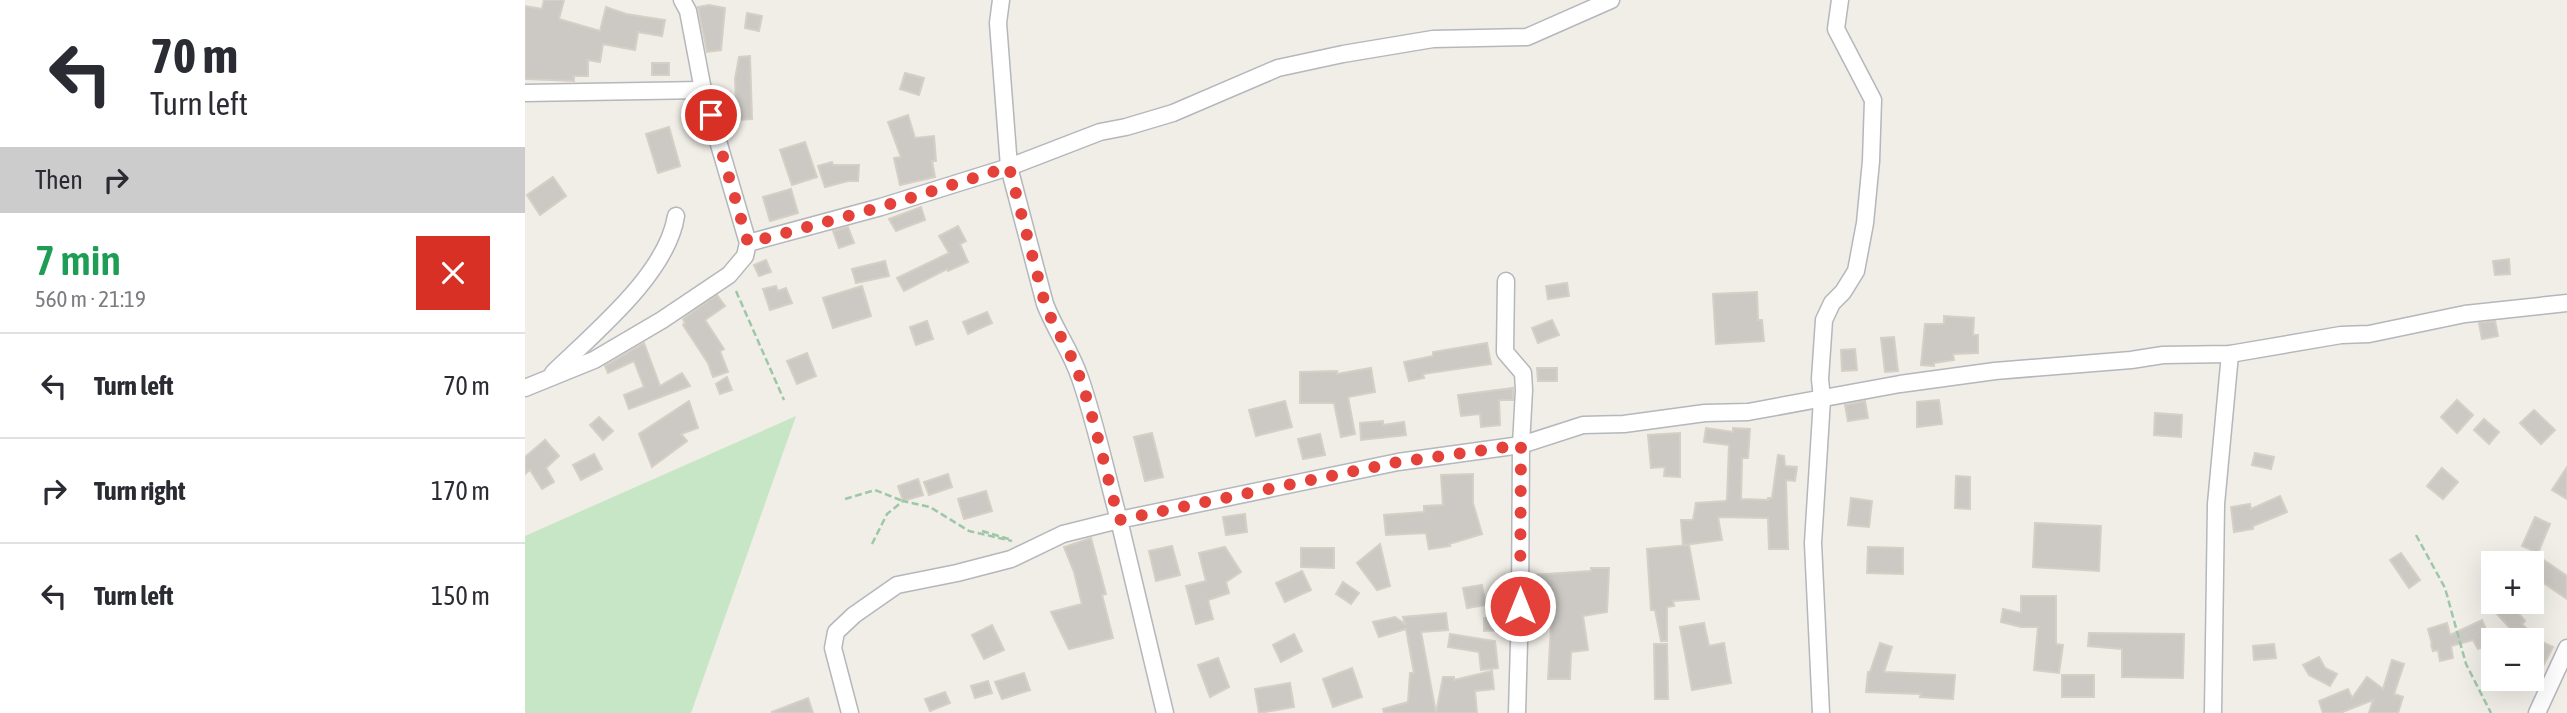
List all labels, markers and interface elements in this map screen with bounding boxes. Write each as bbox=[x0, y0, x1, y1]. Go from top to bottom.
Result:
text: 70 m bbox=[150, 27, 238, 83]
icon: left bbox=[35, 28, 126, 119]
text: Turn left bbox=[150, 85, 248, 122]
pin bbox=[681, 85, 741, 145]
icon: arrive bbox=[692, 96, 730, 134]
icon: right bbox=[97, 161, 135, 199]
text: Then bbox=[35, 165, 83, 195]
text: 7 min bbox=[35, 236, 121, 284]
button: close bbox=[416, 236, 490, 310]
text: 560 m · 21:19 bbox=[35, 286, 146, 312]
icon: left bbox=[35, 367, 73, 405]
text: Turn left bbox=[94, 371, 174, 401]
text: 70 m bbox=[443, 371, 490, 401]
icon: right bbox=[35, 472, 73, 510]
text: Turn right bbox=[94, 476, 185, 506]
text: 170 m bbox=[431, 476, 490, 506]
map controls bbox=[2481, 551, 2544, 691]
button: + bbox=[2481, 551, 2544, 614]
position arrow bbox=[1483, 569, 1557, 643]
icon: left bbox=[35, 577, 73, 615]
text: Turn left bbox=[94, 581, 174, 611]
text: 150 m bbox=[431, 581, 490, 611]
button: − bbox=[2481, 628, 2544, 691]

